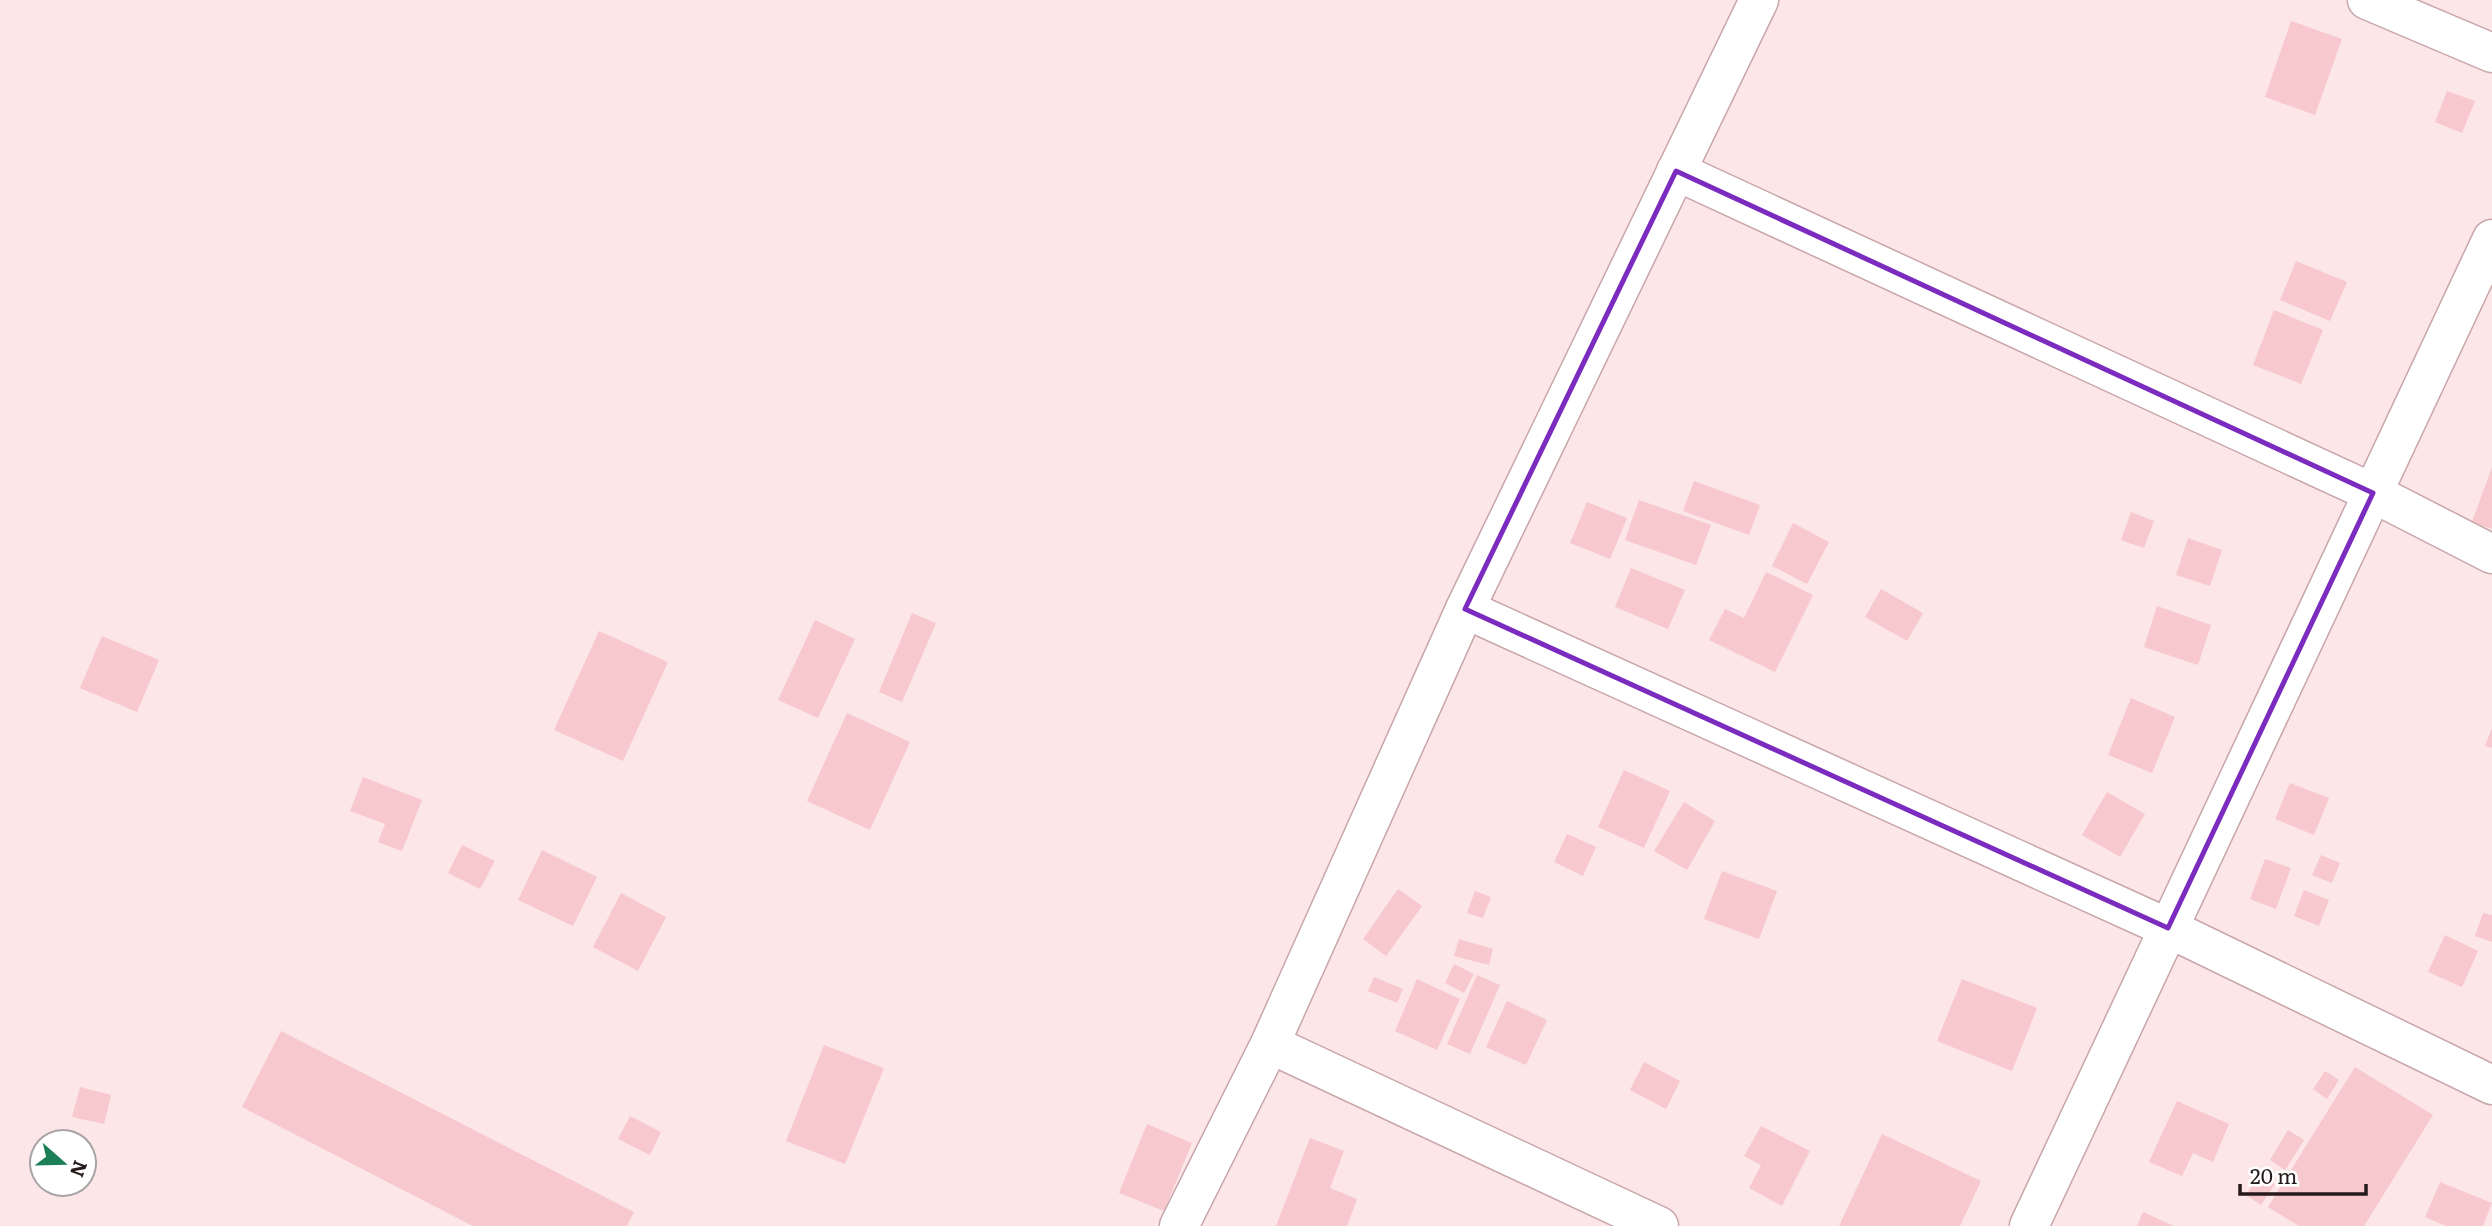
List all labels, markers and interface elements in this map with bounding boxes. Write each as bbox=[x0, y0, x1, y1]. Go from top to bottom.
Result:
north arrow bbox=[28, 1128, 98, 1198]
scale bar bbox=[2240, 1152, 2366, 1196]
text: N bbox=[64, 1157, 96, 1181]
text: 20 m bbox=[2250, 1159, 2297, 1190]

